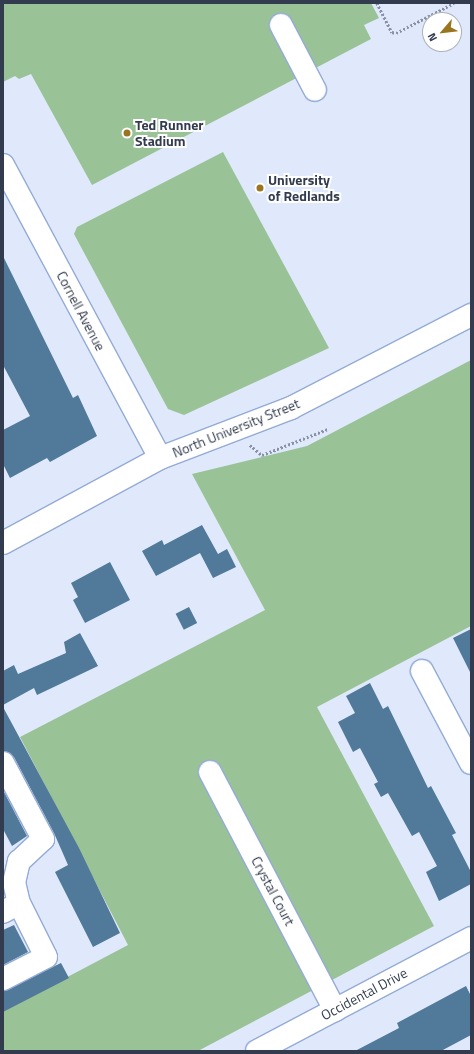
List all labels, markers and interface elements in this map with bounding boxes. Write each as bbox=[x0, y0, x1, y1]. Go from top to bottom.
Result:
north arrow bbox=[422, 12, 462, 52]
text: N bbox=[423, 30, 441, 44]
place label: Ted Runner Stadium bbox=[135, 117, 204, 150]
marker: Ted Runner Stadium bbox=[122, 128, 132, 138]
place label: University of Redlands bbox=[268, 172, 340, 204]
marker: University of Redlands bbox=[255, 183, 265, 193]
street label: Cornell Avenue bbox=[53, 268, 109, 354]
street label: North University Street bbox=[170, 395, 302, 461]
street label: Crystal Court bbox=[248, 854, 298, 928]
street label: Occidental Drive bbox=[318, 964, 410, 1024]

